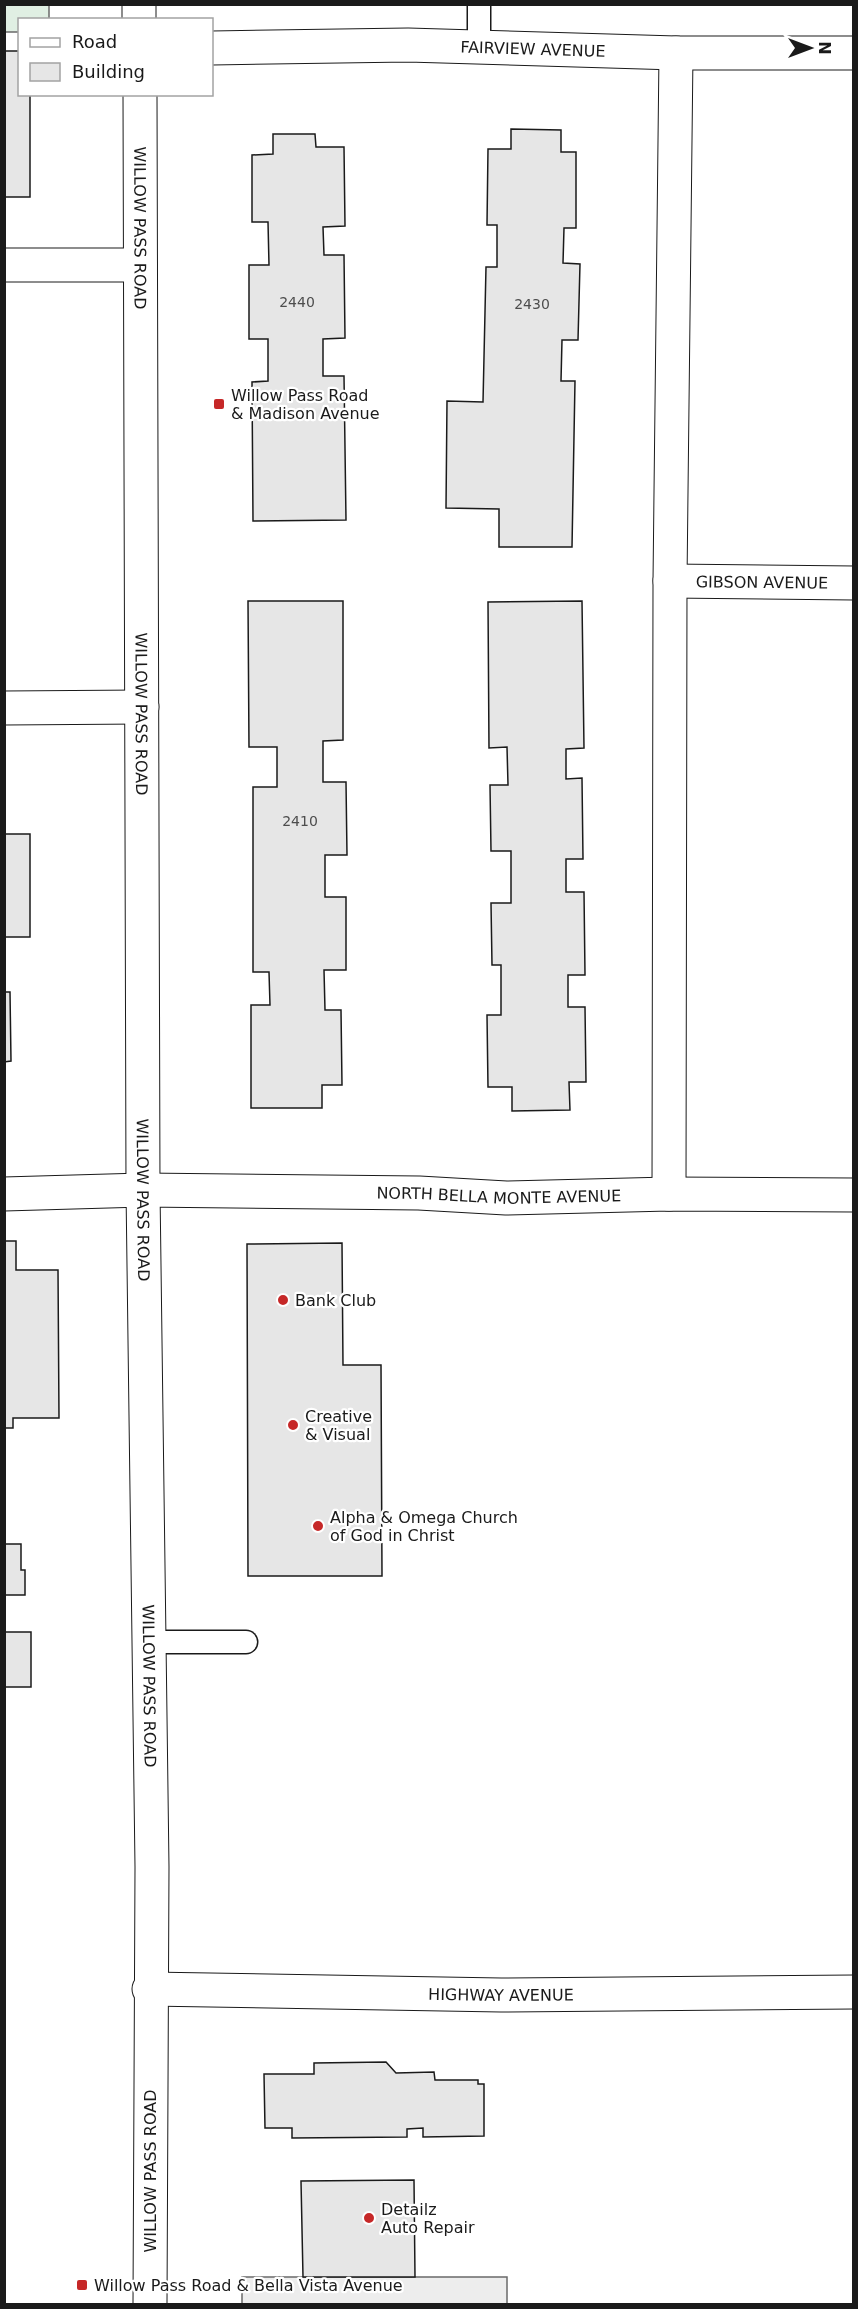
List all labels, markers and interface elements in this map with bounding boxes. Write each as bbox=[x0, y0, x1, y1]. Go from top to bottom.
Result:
legend bbox=[18, 18, 213, 96]
north arrow bbox=[780, 18, 840, 78]
text: Road bbox=[72, 31, 117, 52]
street label: FAIRVIEW AVENUE bbox=[460, 37, 606, 60]
text: N bbox=[815, 41, 834, 55]
text: Building bbox=[72, 61, 145, 82]
street label: WILLOW PASS ROAD bbox=[131, 146, 150, 310]
house number: 2440 bbox=[279, 294, 315, 310]
house number: 2430 bbox=[514, 296, 550, 312]
place label: Willow Pass Road & Madison Avenue bbox=[231, 386, 380, 423]
marker: Willow Pass Road & Madison Avenue bbox=[212, 397, 226, 411]
street label: GIBSON AVENUE bbox=[696, 572, 828, 592]
street label: WILLOW PASS ROAD bbox=[132, 632, 151, 796]
house number: 2410 bbox=[282, 813, 318, 829]
street label: WILLOW PASS ROAD bbox=[133, 1118, 154, 1282]
street label: NORTH BELLA MONTE AVENUE bbox=[376, 1183, 621, 1208]
place label: Bank Club bbox=[295, 1291, 376, 1310]
marker: Bank Club bbox=[276, 1293, 290, 1307]
place label: Creative & Visual bbox=[305, 1407, 372, 1444]
marker: Creative & Visual bbox=[286, 1418, 300, 1432]
place label: Alpha & Omega Church of God in Christ bbox=[330, 1508, 518, 1545]
marker: Alpha & Omega Church of God in Christ bbox=[311, 1519, 325, 1533]
street label: WILLOW PASS ROAD bbox=[139, 1604, 160, 1768]
street label: HIGHWAY AVENUE bbox=[428, 1984, 574, 2005]
street label: WILLOW PASS ROAD bbox=[141, 2090, 160, 2252]
place label: Detailz Auto Repair bbox=[381, 2200, 475, 2237]
marker: Detailz Auto Repair bbox=[362, 2211, 376, 2225]
place label: Willow Pass Road & Bella Vista Avenue bbox=[94, 2276, 403, 2295]
marker: Willow Pass Road & Bella Vista Avenue bbox=[75, 2278, 89, 2292]

